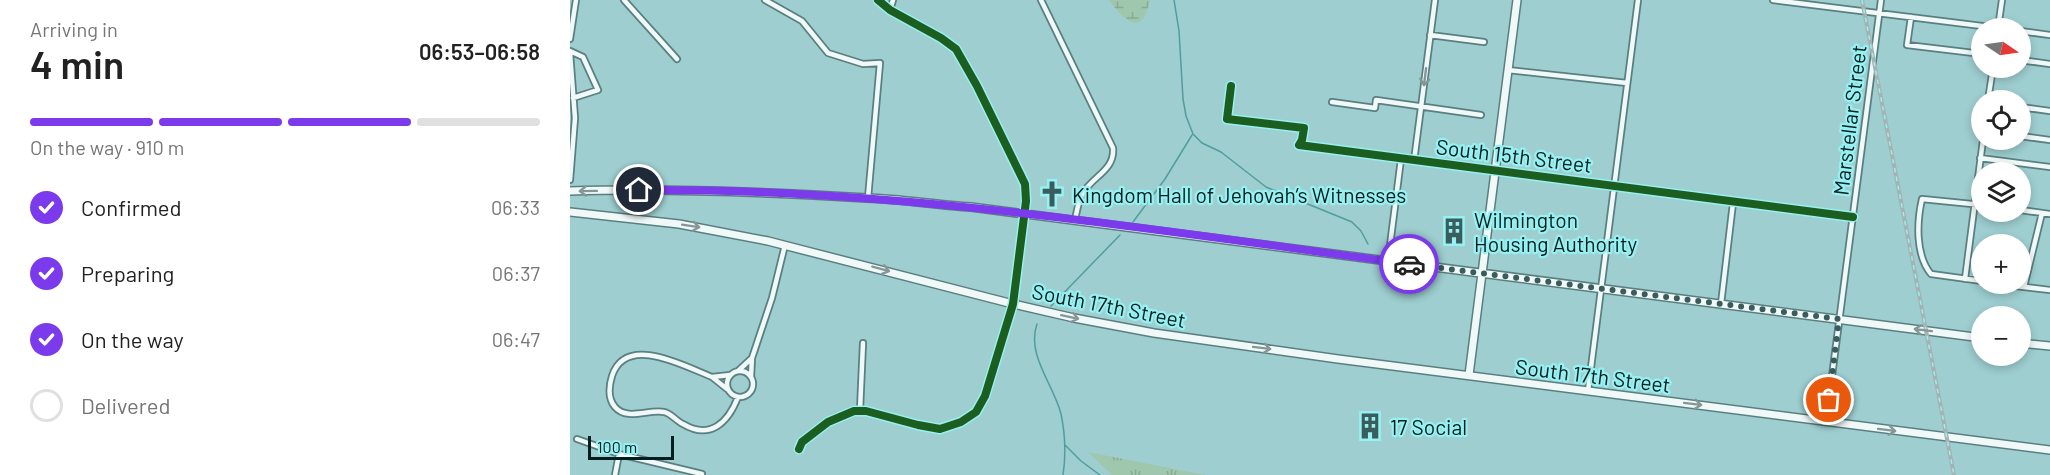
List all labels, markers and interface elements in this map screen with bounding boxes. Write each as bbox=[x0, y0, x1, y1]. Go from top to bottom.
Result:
text: Arriving in bbox=[30, 17, 118, 41]
north arrow bbox=[1971, 18, 2031, 78]
map controls bbox=[1971, 18, 2031, 366]
text: 06:53–06:58 bbox=[419, 38, 540, 64]
text: 4 min bbox=[30, 40, 124, 87]
street label: Marstellar Street bbox=[1827, 43, 1871, 197]
one-way arrow bbox=[1419, 66, 1430, 86]
button: locate bbox=[1971, 90, 2031, 150]
street label: South 15th Street bbox=[1435, 133, 1593, 177]
text: On the way · 910 m bbox=[30, 135, 184, 159]
button: layers bbox=[1971, 162, 2031, 222]
pin bbox=[613, 164, 664, 215]
icon: home bbox=[622, 173, 655, 206]
church icon: Kingdom Hall of Jehovah’s Witnesses bbox=[1037, 179, 1067, 209]
place label: Kingdom Hall of Jehovah’s Witnesses bbox=[1072, 182, 1406, 207]
one-way arrow bbox=[578, 185, 598, 197]
icon: check bbox=[30, 191, 63, 224]
text: Confirmed bbox=[81, 194, 181, 220]
text: 06:33 bbox=[491, 195, 540, 219]
place label: Wilmington Housing Authority bbox=[1474, 207, 1638, 256]
building icon: Wilmington Housing Authority bbox=[1439, 216, 1469, 246]
one-way arrow bbox=[680, 221, 700, 232]
courier bbox=[1379, 234, 1439, 294]
button: + bbox=[1971, 234, 2031, 294]
icon: car bbox=[1393, 248, 1426, 281]
icon: check bbox=[30, 257, 63, 290]
text: Preparing bbox=[81, 260, 174, 286]
text: 06:37 bbox=[492, 261, 540, 285]
one-way arrow bbox=[871, 264, 890, 275]
street label: South 17th Street bbox=[1030, 278, 1188, 332]
button: − bbox=[1971, 306, 2031, 366]
one-way arrow bbox=[1059, 312, 1079, 323]
icon: check bbox=[30, 323, 63, 356]
one-way arrow bbox=[1914, 324, 1934, 335]
text: On the way bbox=[81, 326, 184, 352]
text: 06:47 bbox=[492, 327, 540, 351]
one-way arrow bbox=[1252, 343, 1272, 354]
street label: South 17th Street bbox=[1514, 353, 1672, 397]
pin bbox=[1803, 374, 1854, 425]
icon: bag bbox=[1812, 383, 1845, 416]
text: Delivered bbox=[81, 392, 170, 418]
one-way arrow bbox=[1683, 399, 1703, 410]
building icon: 17 Social bbox=[1355, 411, 1385, 441]
place label: 17 Social bbox=[1390, 414, 1467, 439]
one-way arrow bbox=[1876, 424, 1896, 435]
scale bar bbox=[588, 433, 674, 460]
text: 100 m bbox=[597, 437, 637, 456]

